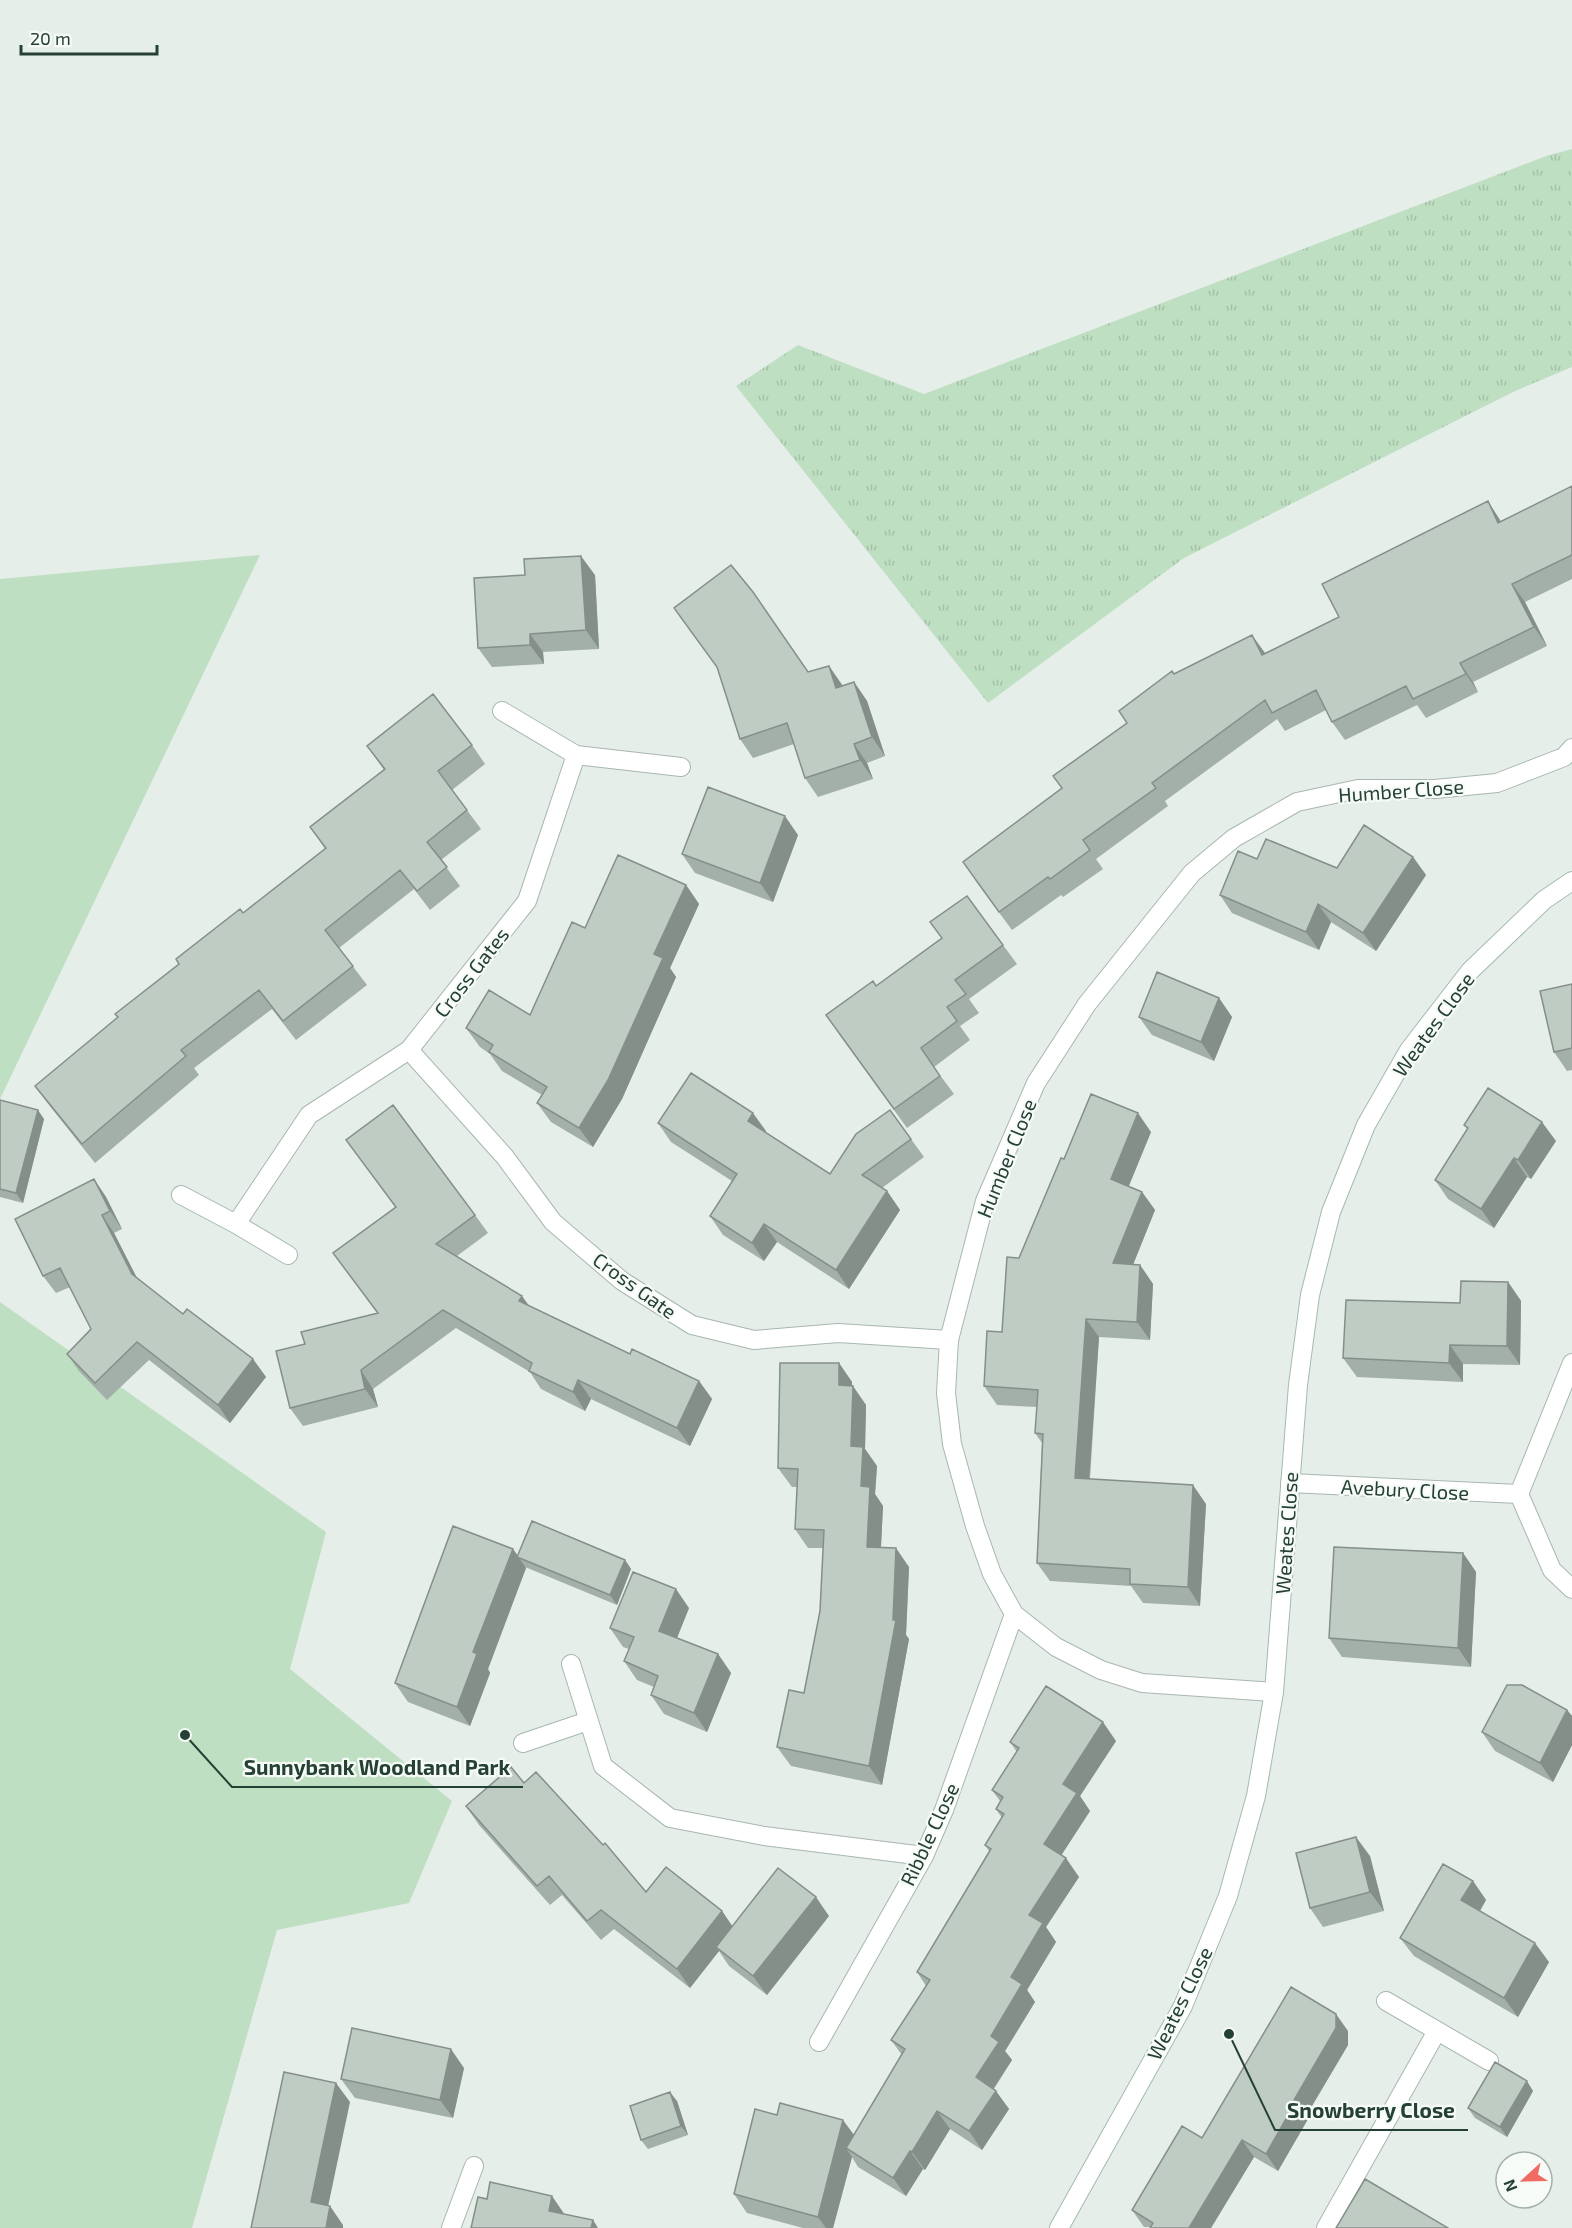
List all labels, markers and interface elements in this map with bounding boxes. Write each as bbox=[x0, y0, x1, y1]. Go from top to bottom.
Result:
scale bar bbox=[21, 18, 158, 56]
text: 20 m bbox=[30, 27, 71, 49]
street label: Humber Close bbox=[1337, 774, 1465, 806]
street label: Cross Gates bbox=[428, 922, 514, 1022]
street label: Weates Close bbox=[1387, 967, 1479, 1081]
street label: Humber Close bbox=[971, 1095, 1041, 1221]
street label: Cross Gate bbox=[589, 1247, 681, 1323]
street label: Weates Close bbox=[1270, 1471, 1302, 1595]
street label: Avebury Close bbox=[1340, 1474, 1470, 1504]
callout: Sunnybank Woodland Park bbox=[232, 1748, 523, 1787]
text: Sunnybank Woodland Park bbox=[244, 1754, 511, 1780]
street label: Ribble Close bbox=[895, 1779, 963, 1889]
street label: Weates Close bbox=[1141, 1943, 1217, 2063]
callout: Snowberry Close bbox=[1275, 2091, 1468, 2130]
text: Snowberry Close bbox=[1287, 2097, 1455, 2123]
north arrow bbox=[1494, 2150, 1554, 2210]
text: N bbox=[1499, 2177, 1521, 2195]

